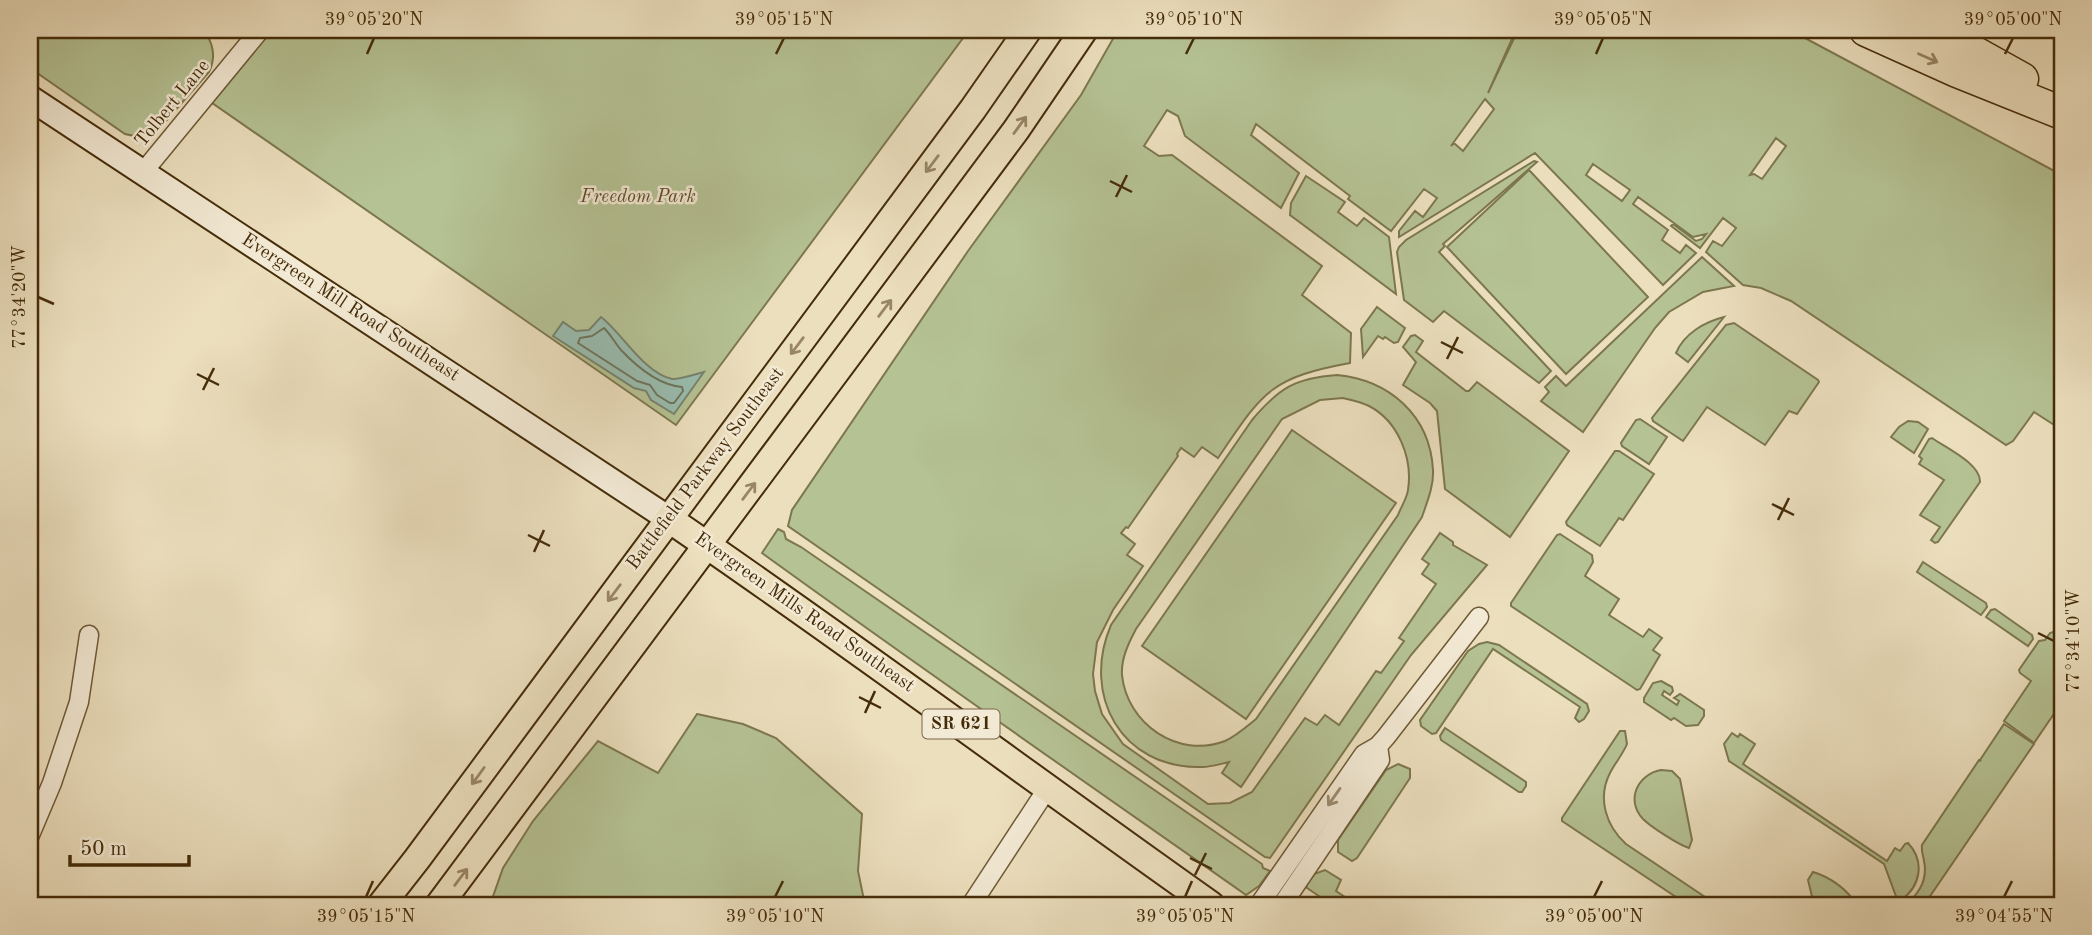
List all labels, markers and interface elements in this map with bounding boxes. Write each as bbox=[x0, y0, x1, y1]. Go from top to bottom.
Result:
text: 39°05'20"N bbox=[325, 11, 423, 29]
text: 39°05'15"N bbox=[735, 11, 833, 29]
text: 39°05'10"N bbox=[1145, 11, 1243, 29]
text: 39°05'05"N bbox=[1554, 11, 1652, 29]
text: 39°05'00"N bbox=[1964, 11, 2062, 29]
one-way arrow bbox=[1917, 52, 1938, 65]
street label: Tolbert Lane bbox=[132, 57, 214, 151]
one-way arrow bbox=[1013, 116, 1027, 135]
one-way arrow bbox=[925, 154, 940, 173]
park label: Freedom Park bbox=[579, 188, 696, 207]
street label: Evergreen Mill Road Southeast bbox=[238, 230, 462, 386]
text: 77°34'20"W bbox=[11, 245, 29, 349]
one-way arrow bbox=[878, 299, 892, 318]
one-way arrow bbox=[789, 337, 804, 355]
street label: Battlefield Parkway Southeast bbox=[624, 364, 788, 574]
one-way arrow bbox=[742, 482, 757, 501]
street label: Evergreen Mills Road Southeast bbox=[691, 530, 917, 696]
one-way arrow bbox=[606, 583, 621, 602]
text: 77°34'10"W bbox=[2065, 589, 2083, 693]
road number: SR 621 bbox=[922, 710, 1000, 738]
one-way arrow bbox=[471, 766, 485, 785]
one-way arrow bbox=[1327, 787, 1341, 806]
scale bar bbox=[70, 823, 189, 867]
text: 50 m bbox=[80, 839, 127, 860]
one-way arrow bbox=[453, 868, 468, 886]
text: 39°05'15"N bbox=[317, 908, 415, 926]
text: 39°05'10"N bbox=[726, 908, 824, 926]
text: 39°05'05"N bbox=[1136, 908, 1234, 926]
text: 39°05'00"N bbox=[1545, 908, 1643, 926]
text: 39°04'55"N bbox=[1955, 908, 2053, 926]

